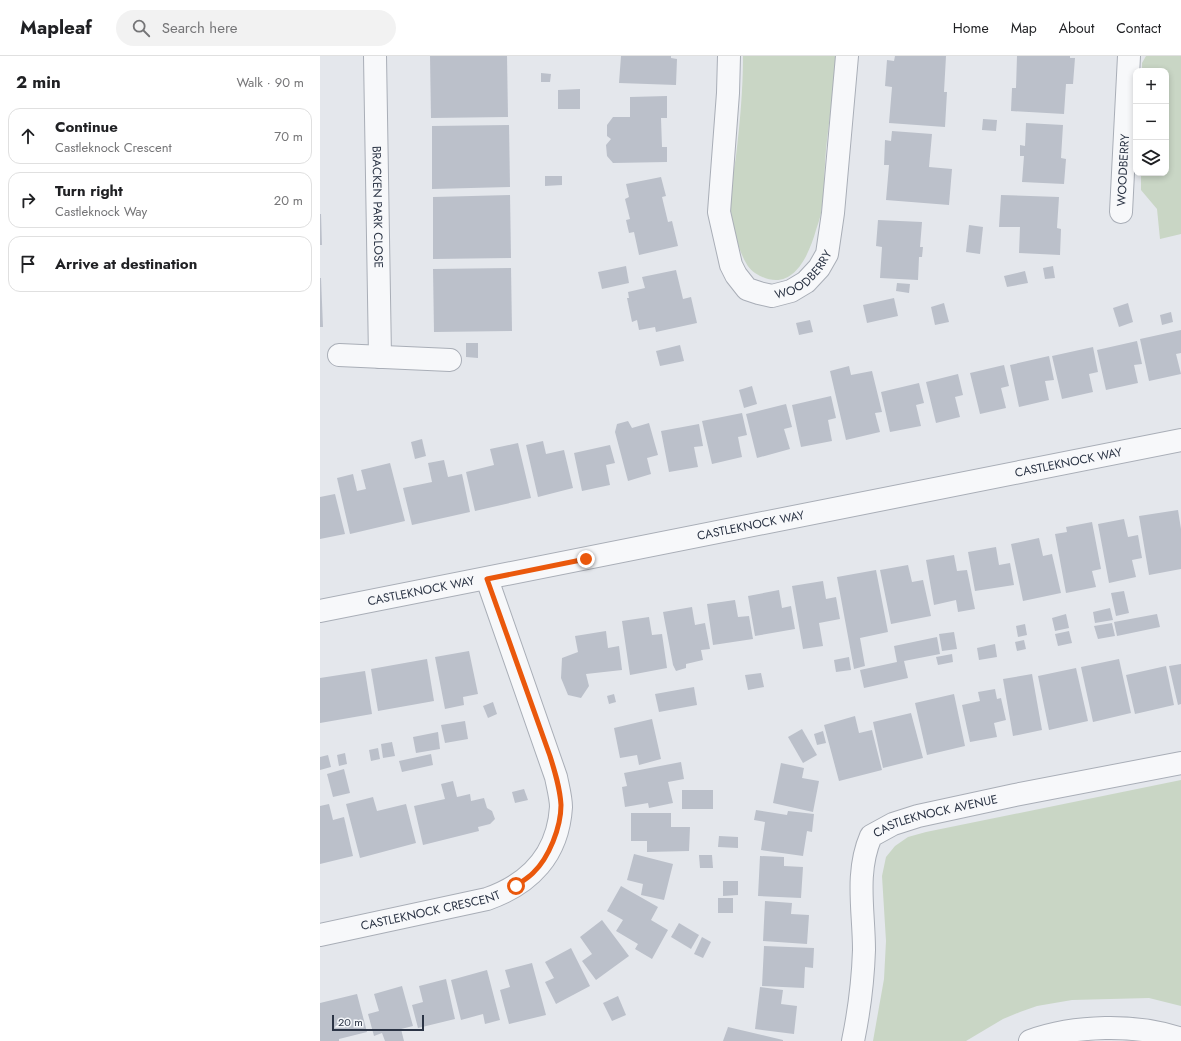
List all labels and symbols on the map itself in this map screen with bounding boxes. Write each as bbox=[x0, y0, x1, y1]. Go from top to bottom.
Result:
street label: WOODBERRY bbox=[1112, 133, 1134, 207]
street label: BRACKEN PARK CLOSE bbox=[367, 146, 388, 268]
street label: WOODBERRY bbox=[773, 247, 837, 304]
street label: CASTLEKNOCK WAY bbox=[1013, 443, 1124, 482]
street label: CASTLEKNOCK WAY bbox=[695, 506, 806, 545]
route end bbox=[577, 550, 595, 568]
street label: CASTLEKNOCK WAY bbox=[366, 571, 476, 610]
street label: CASTLEKNOCK AVENUE bbox=[870, 790, 999, 842]
route start bbox=[507, 877, 525, 895]
street label: CASTLEKNOCK CRESCENT bbox=[359, 886, 503, 935]
scale bar bbox=[332, 1013, 424, 1032]

